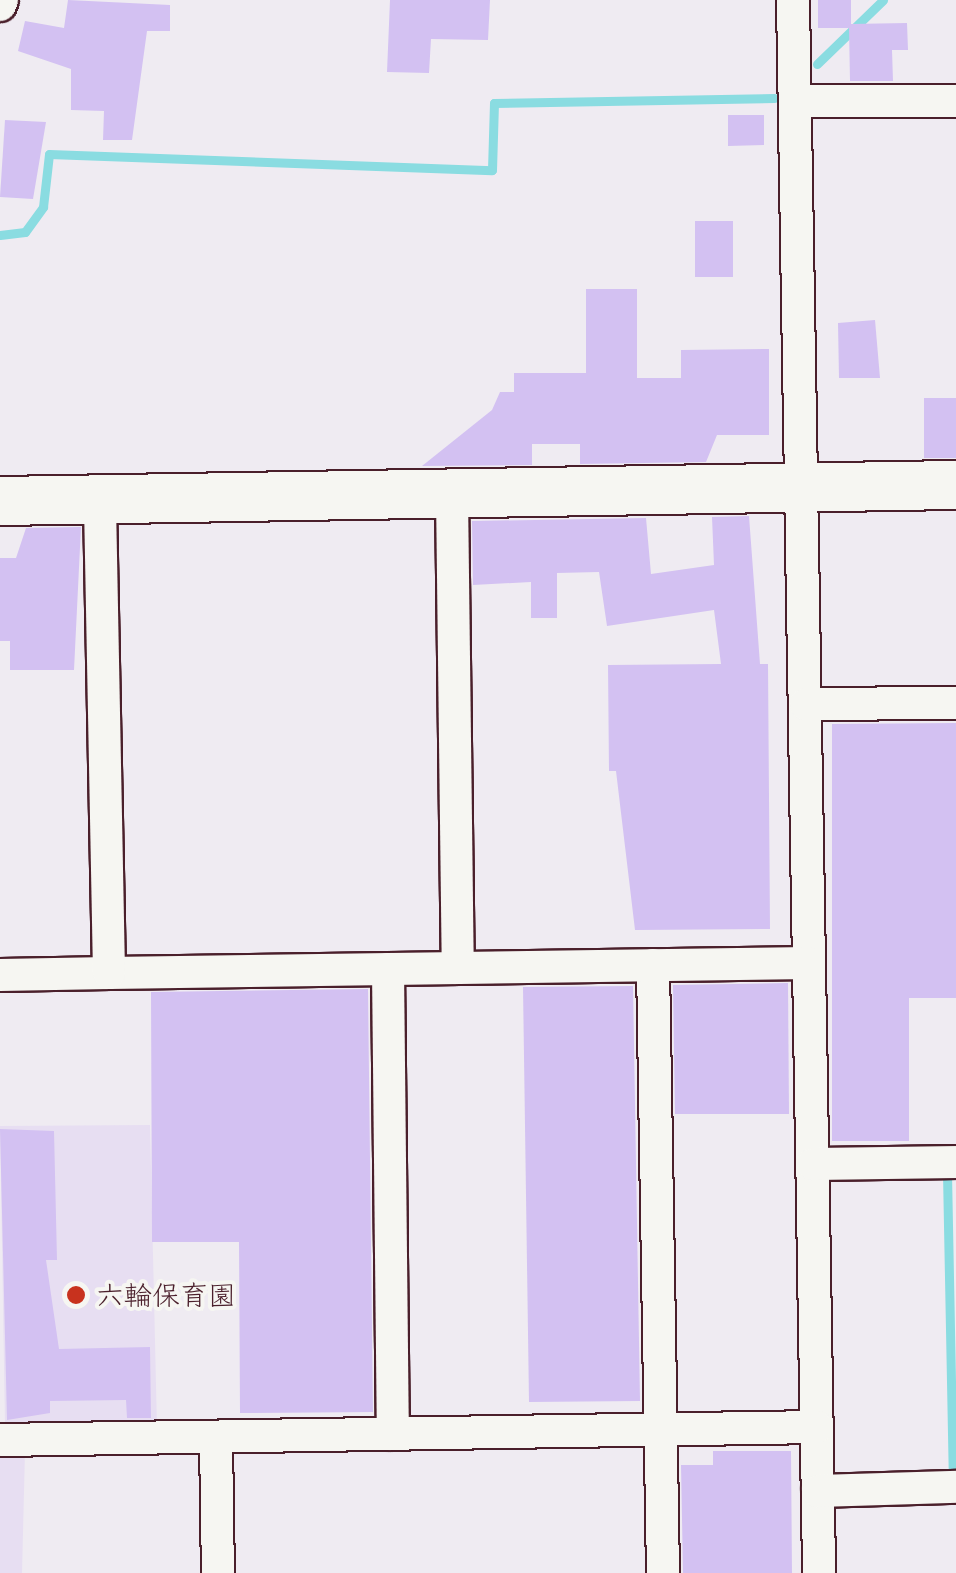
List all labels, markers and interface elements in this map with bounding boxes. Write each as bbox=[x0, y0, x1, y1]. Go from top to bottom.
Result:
place label: 六輪保育園 bbox=[96, 1278, 236, 1312]
marker: 六輪保育園 bbox=[65, 1284, 87, 1306]

